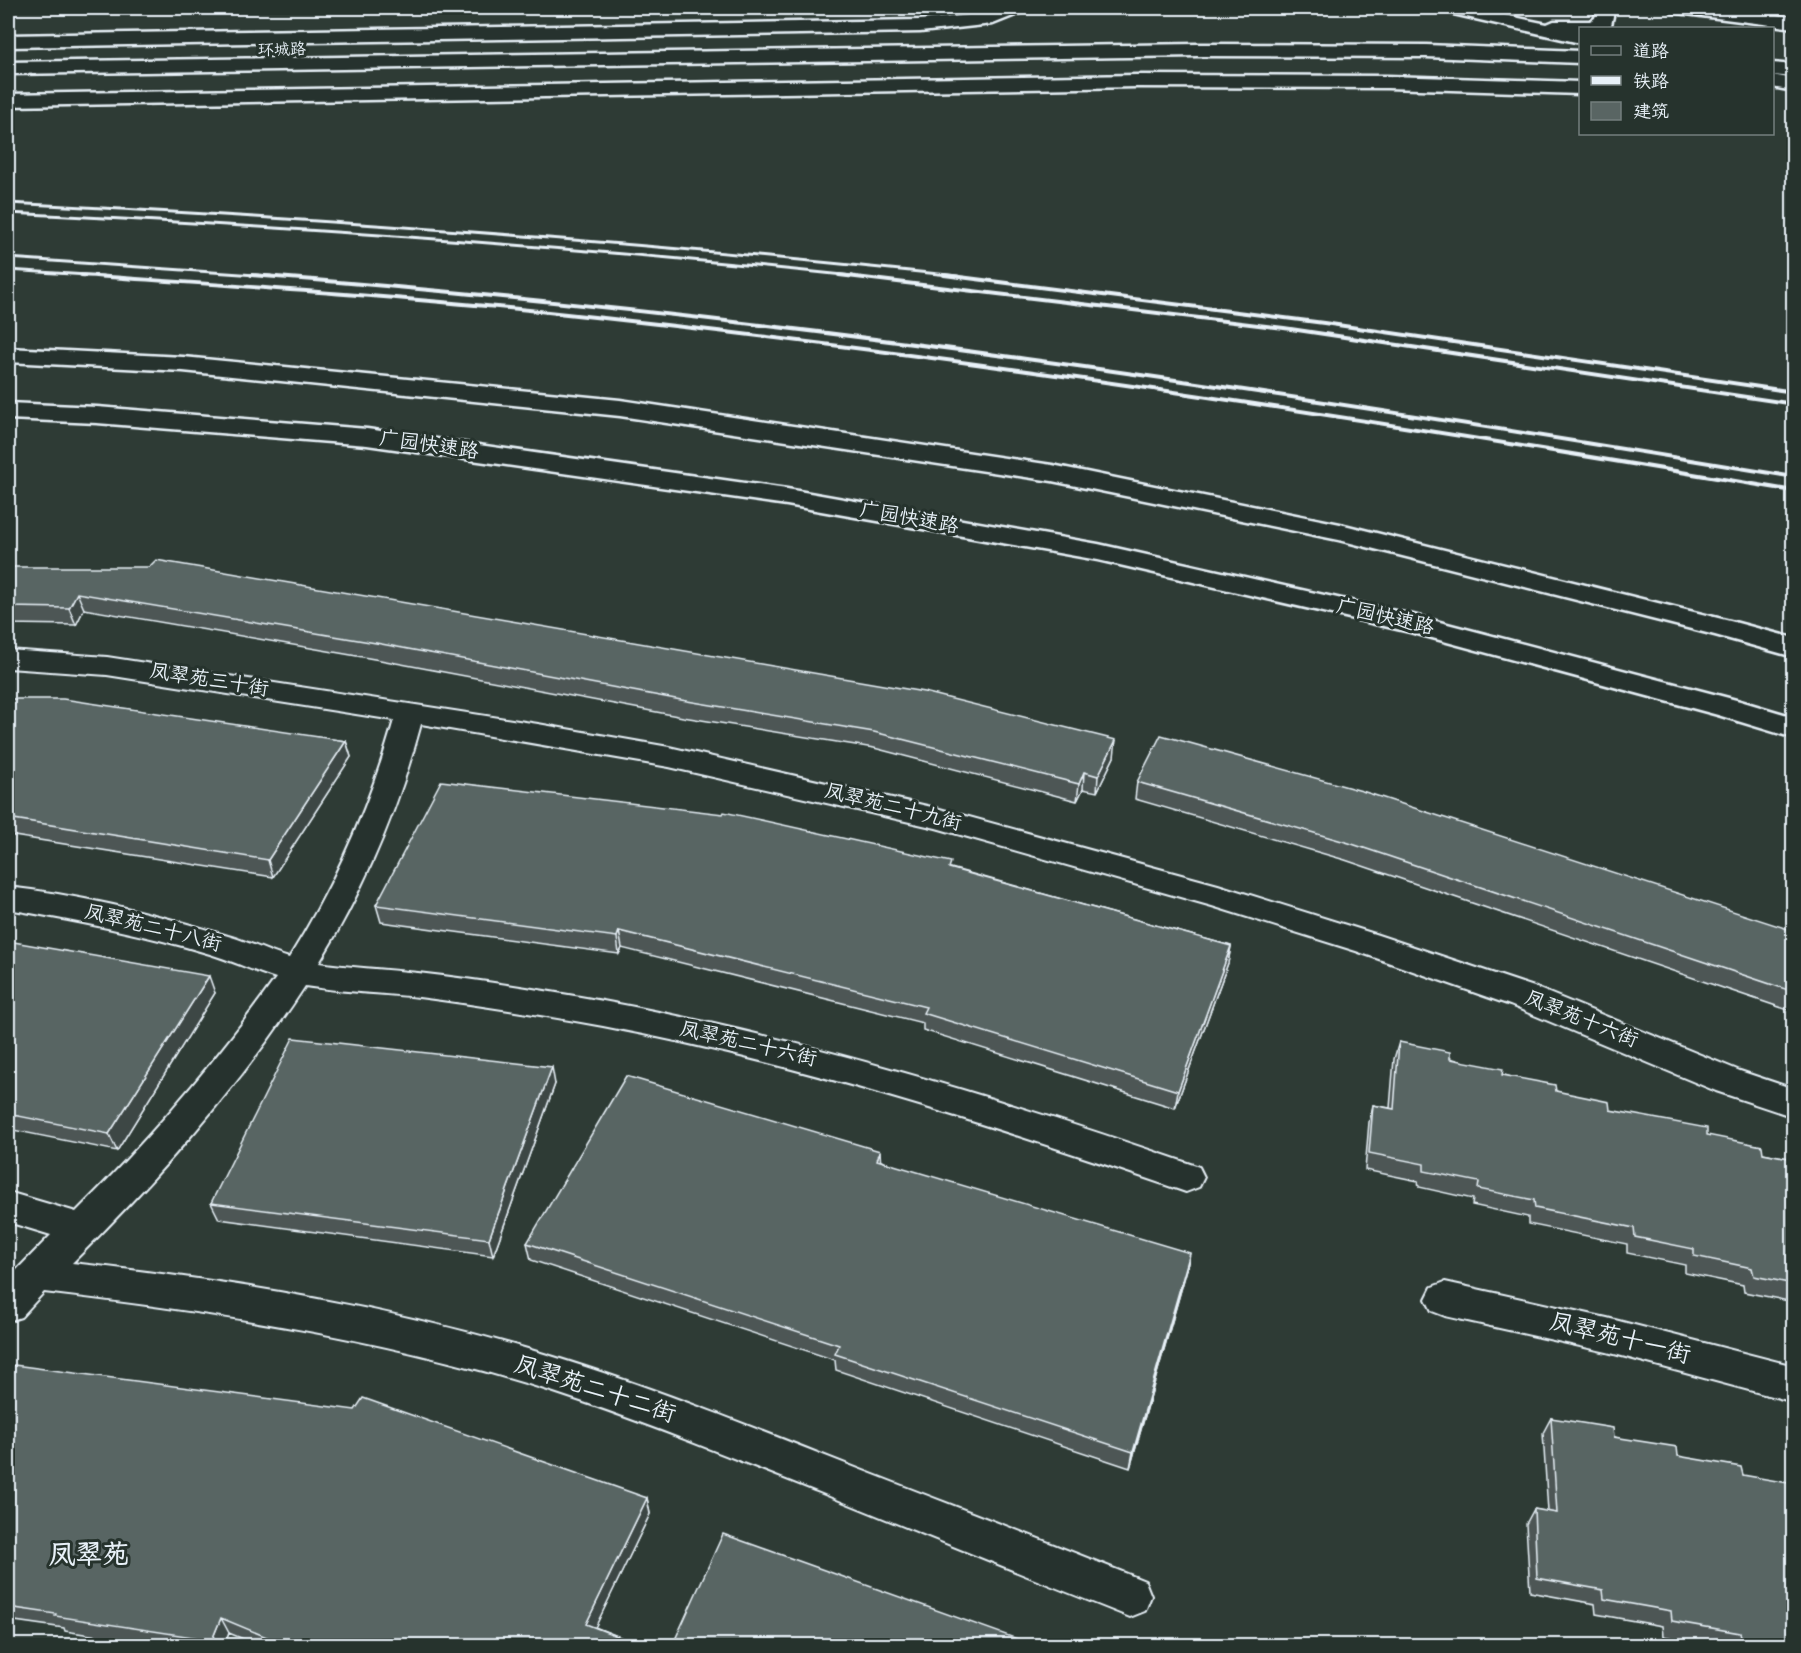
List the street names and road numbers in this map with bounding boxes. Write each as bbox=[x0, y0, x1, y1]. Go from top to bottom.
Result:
street label: 环城路 bbox=[258, 37, 306, 63]
street label: 广园快速路 bbox=[377, 423, 482, 469]
street label: 广园快速路 bbox=[857, 495, 962, 544]
street label: 广园快速路 bbox=[1333, 591, 1438, 645]
street label: 凤翠苑三十街 bbox=[147, 656, 271, 706]
street label: 凤翠苑二十九街 bbox=[821, 776, 965, 840]
street label: 凤翠苑二十八街 bbox=[81, 897, 225, 961]
street label: 凤翠苑十六街 bbox=[1519, 983, 1643, 1057]
street label: 凤翠苑二十六街 bbox=[676, 1014, 820, 1076]
street label: 凤翠苑十一街 bbox=[1545, 1303, 1695, 1375]
street label: 凤翠苑二十二街 bbox=[509, 1345, 681, 1435]

